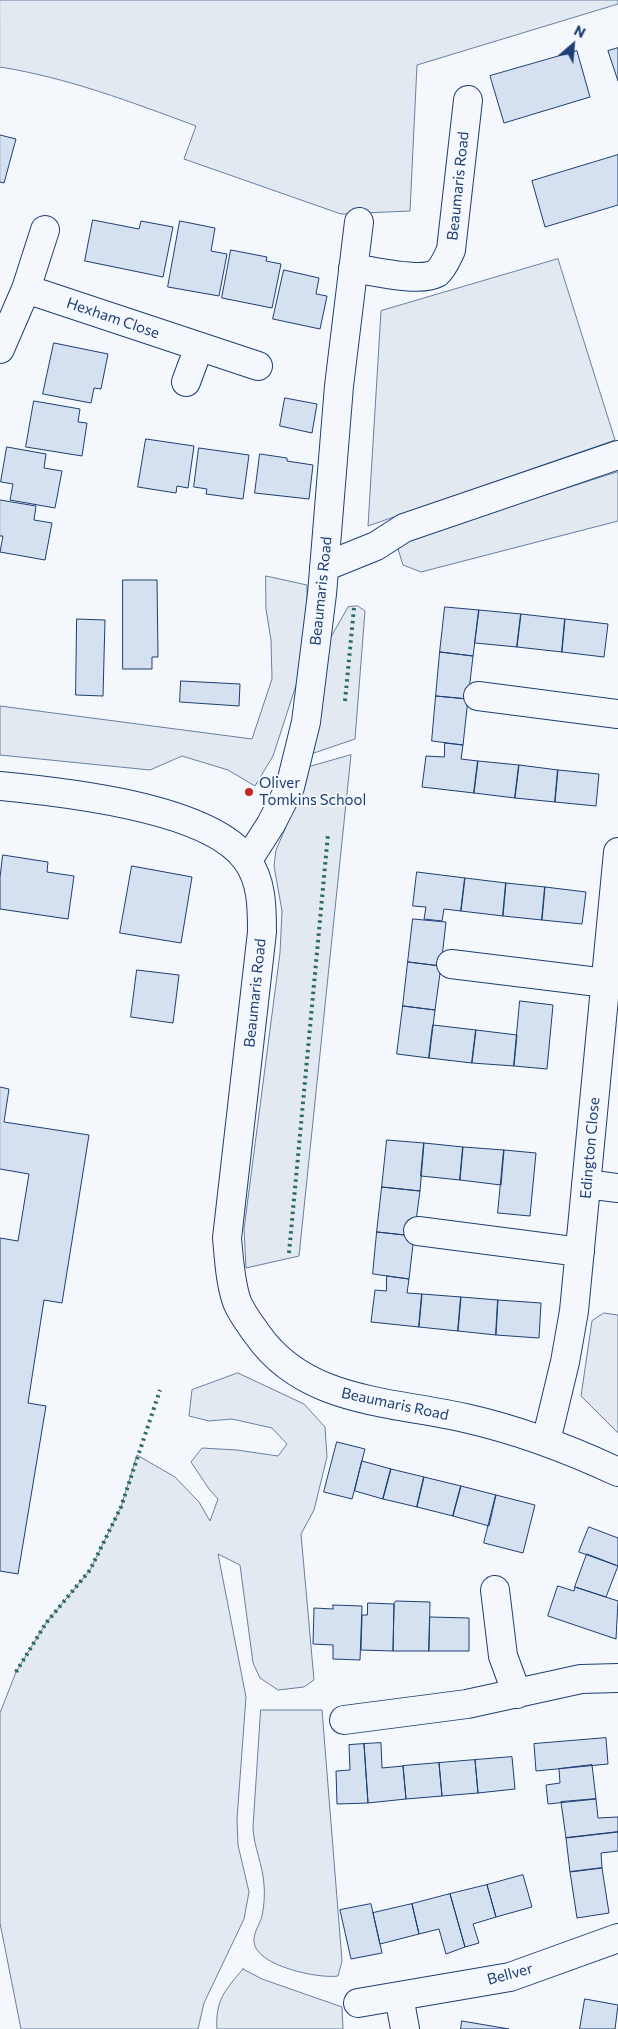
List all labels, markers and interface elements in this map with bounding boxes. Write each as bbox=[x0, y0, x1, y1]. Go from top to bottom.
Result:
north arrow bbox=[548, 20, 598, 70]
text: N bbox=[572, 21, 589, 41]
street label: Beaumaris Road bbox=[443, 131, 473, 241]
street label: Hexham Close bbox=[64, 294, 162, 342]
street label: Beaumaris Road bbox=[306, 536, 336, 646]
place label: Oliver Tomkins School bbox=[259, 774, 366, 809]
marker: Oliver Tomkins School bbox=[243, 786, 255, 798]
street label: Beaumaris Road bbox=[240, 938, 270, 1048]
street label: Edington Close bbox=[577, 1096, 603, 1200]
street label: Beaumaris Road bbox=[340, 1384, 450, 1424]
street label: Bellver bbox=[485, 1959, 535, 1989]

